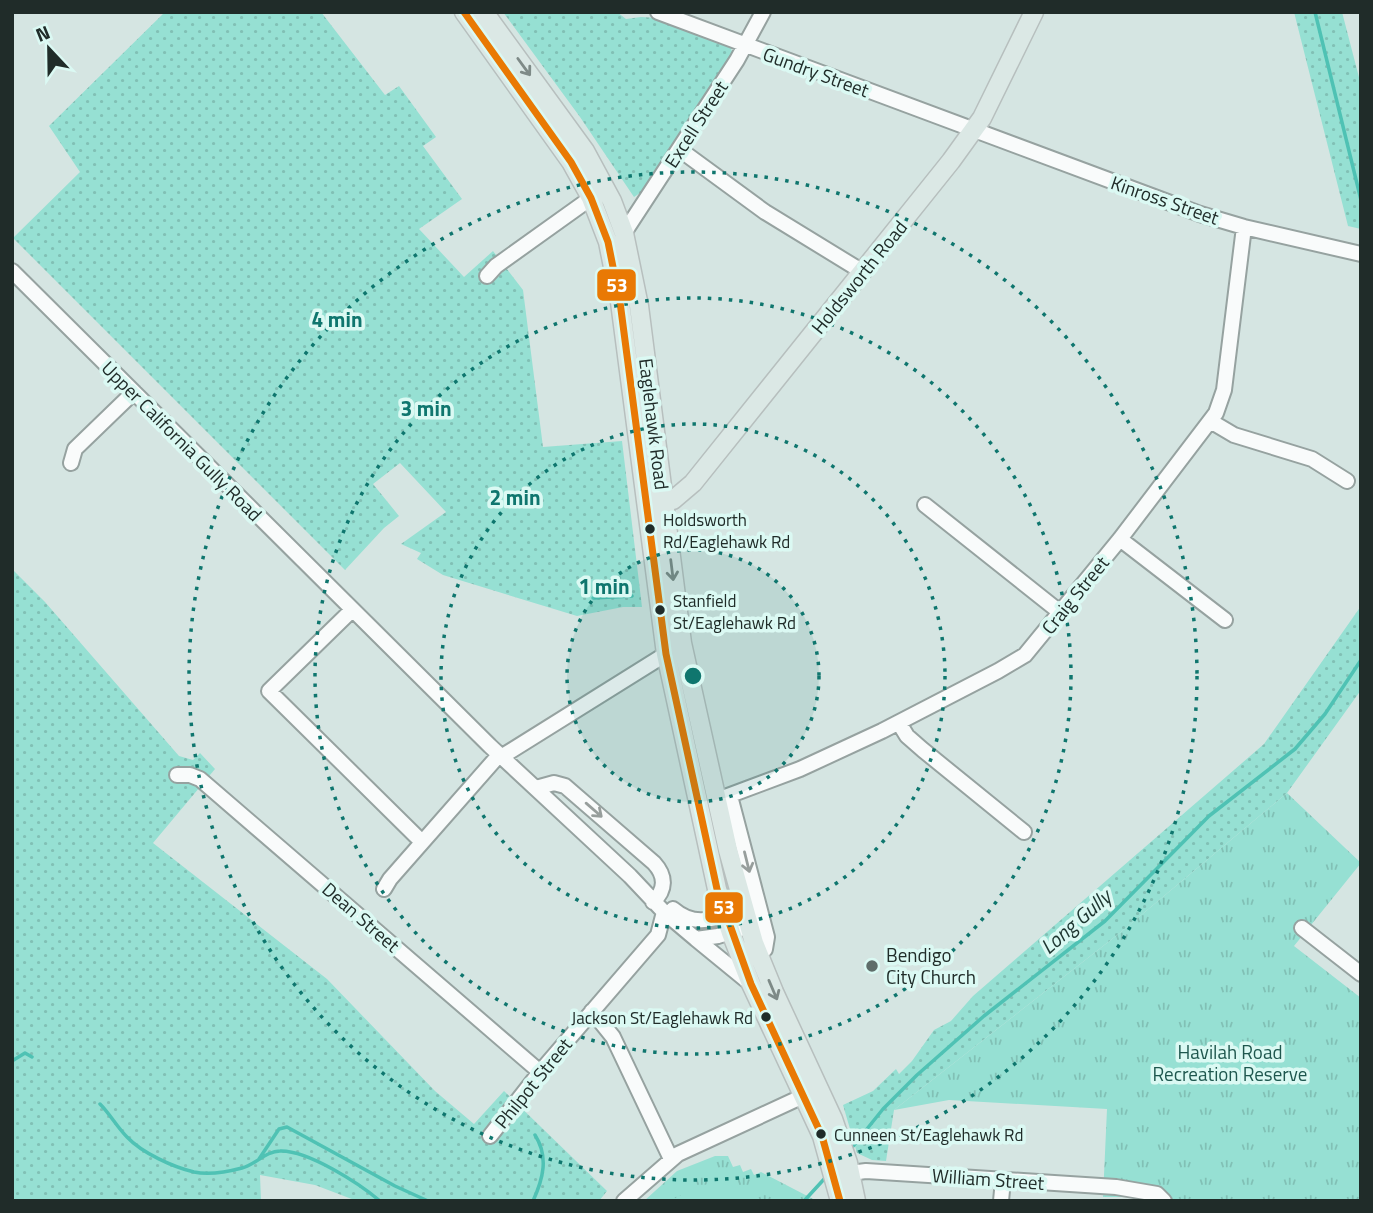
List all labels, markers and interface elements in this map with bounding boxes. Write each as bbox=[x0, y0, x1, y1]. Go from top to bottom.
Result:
north arrow bbox=[14, 14, 84, 84]
text: N bbox=[31, 17, 54, 49]
street label: Gundry Street bbox=[759, 39, 874, 104]
one-way arrow bbox=[517, 57, 531, 76]
street label: Excell Street bbox=[657, 74, 735, 173]
street label: Kinross Street bbox=[1107, 168, 1223, 232]
street label: Holdsworth Road bbox=[804, 213, 914, 340]
line badge: 53 bbox=[596, 268, 637, 302]
text: 53 bbox=[606, 270, 628, 299]
text: 4 min bbox=[311, 303, 363, 335]
street label: Upper California Gully Road bbox=[95, 354, 269, 528]
street label: Eaglehawk Road bbox=[632, 356, 677, 491]
text: 3 min bbox=[400, 392, 452, 424]
text: 2 min bbox=[489, 481, 541, 513]
place label: Holdsworth Rd/Eaglehawk Rd bbox=[663, 507, 790, 555]
marker: Holdsworth Rd/Eaglehawk Rd bbox=[643, 522, 657, 536]
street label: Craig Street bbox=[1034, 549, 1115, 640]
one-way arrow bbox=[666, 559, 679, 581]
text: 1 min bbox=[578, 570, 630, 602]
place label: Stanfield St/Eaglehawk Rd bbox=[673, 588, 796, 636]
marker: Stanfield St/Eaglehawk Rd bbox=[653, 603, 667, 617]
centre of rings bbox=[681, 664, 705, 688]
one-way arrow bbox=[584, 802, 602, 818]
one-way arrow bbox=[741, 850, 754, 873]
street label: Dean Street bbox=[316, 875, 407, 959]
water label: Long Gully bbox=[1033, 880, 1120, 961]
line badge: 53 bbox=[704, 891, 744, 924]
text: 53 bbox=[713, 892, 735, 921]
place label: Bendigo City Church bbox=[886, 940, 976, 991]
marker: Bendigo City Church bbox=[864, 958, 880, 974]
one-way arrow bbox=[767, 978, 780, 1000]
place label: Jackson St/Eaglehawk Rd bbox=[571, 1005, 753, 1031]
marker: Jackson St/Eaglehawk Rd bbox=[759, 1010, 773, 1024]
street label: Philpot Street bbox=[487, 1031, 579, 1134]
park label: Havilah Road Recreation Reserve bbox=[1153, 1037, 1307, 1088]
place label: Cunneen St/Eaglehawk Rd bbox=[834, 1122, 1023, 1148]
marker: Cunneen St/Eaglehawk Rd bbox=[814, 1127, 828, 1141]
street label: William Street bbox=[931, 1160, 1045, 1197]

